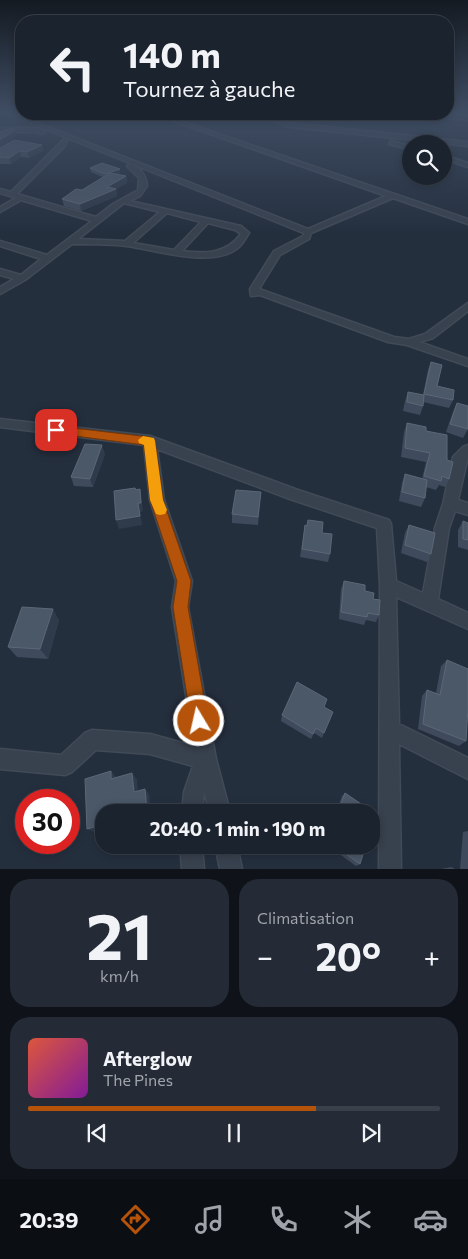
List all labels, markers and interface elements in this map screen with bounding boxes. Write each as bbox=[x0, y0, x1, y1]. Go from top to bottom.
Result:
text: 140 m bbox=[123, 32, 221, 75]
icon: left bbox=[40, 35, 105, 100]
text: Tournez à gauche bbox=[123, 75, 295, 102]
map controls bbox=[402, 135, 452, 185]
button: search bbox=[402, 135, 452, 185]
pin bbox=[35, 409, 77, 451]
icon: arrive bbox=[42, 416, 70, 444]
position arrow bbox=[172, 694, 224, 746]
speed limit sign: 30 bbox=[15, 789, 80, 854]
text: 20:40 · 1 min · 190 m bbox=[150, 817, 325, 840]
text: 21 bbox=[86, 894, 153, 973]
text: Climatisation bbox=[257, 908, 354, 927]
text: 20° bbox=[315, 932, 381, 979]
text: − bbox=[257, 939, 273, 973]
text: + bbox=[424, 939, 440, 973]
text: km/h bbox=[100, 966, 139, 985]
text: Afterglow bbox=[103, 1047, 192, 1070]
text: The Pines bbox=[103, 1070, 173, 1089]
icon: previous bbox=[83, 1119, 111, 1147]
icon: pause bbox=[220, 1119, 248, 1147]
icon: next bbox=[357, 1119, 385, 1147]
icon: directions bbox=[118, 1202, 153, 1237]
icon: music bbox=[192, 1202, 227, 1237]
icon: phone bbox=[266, 1202, 301, 1237]
icon: climate bbox=[340, 1202, 375, 1237]
icon: car bbox=[413, 1202, 448, 1237]
text: 20:39 bbox=[19, 1206, 79, 1233]

